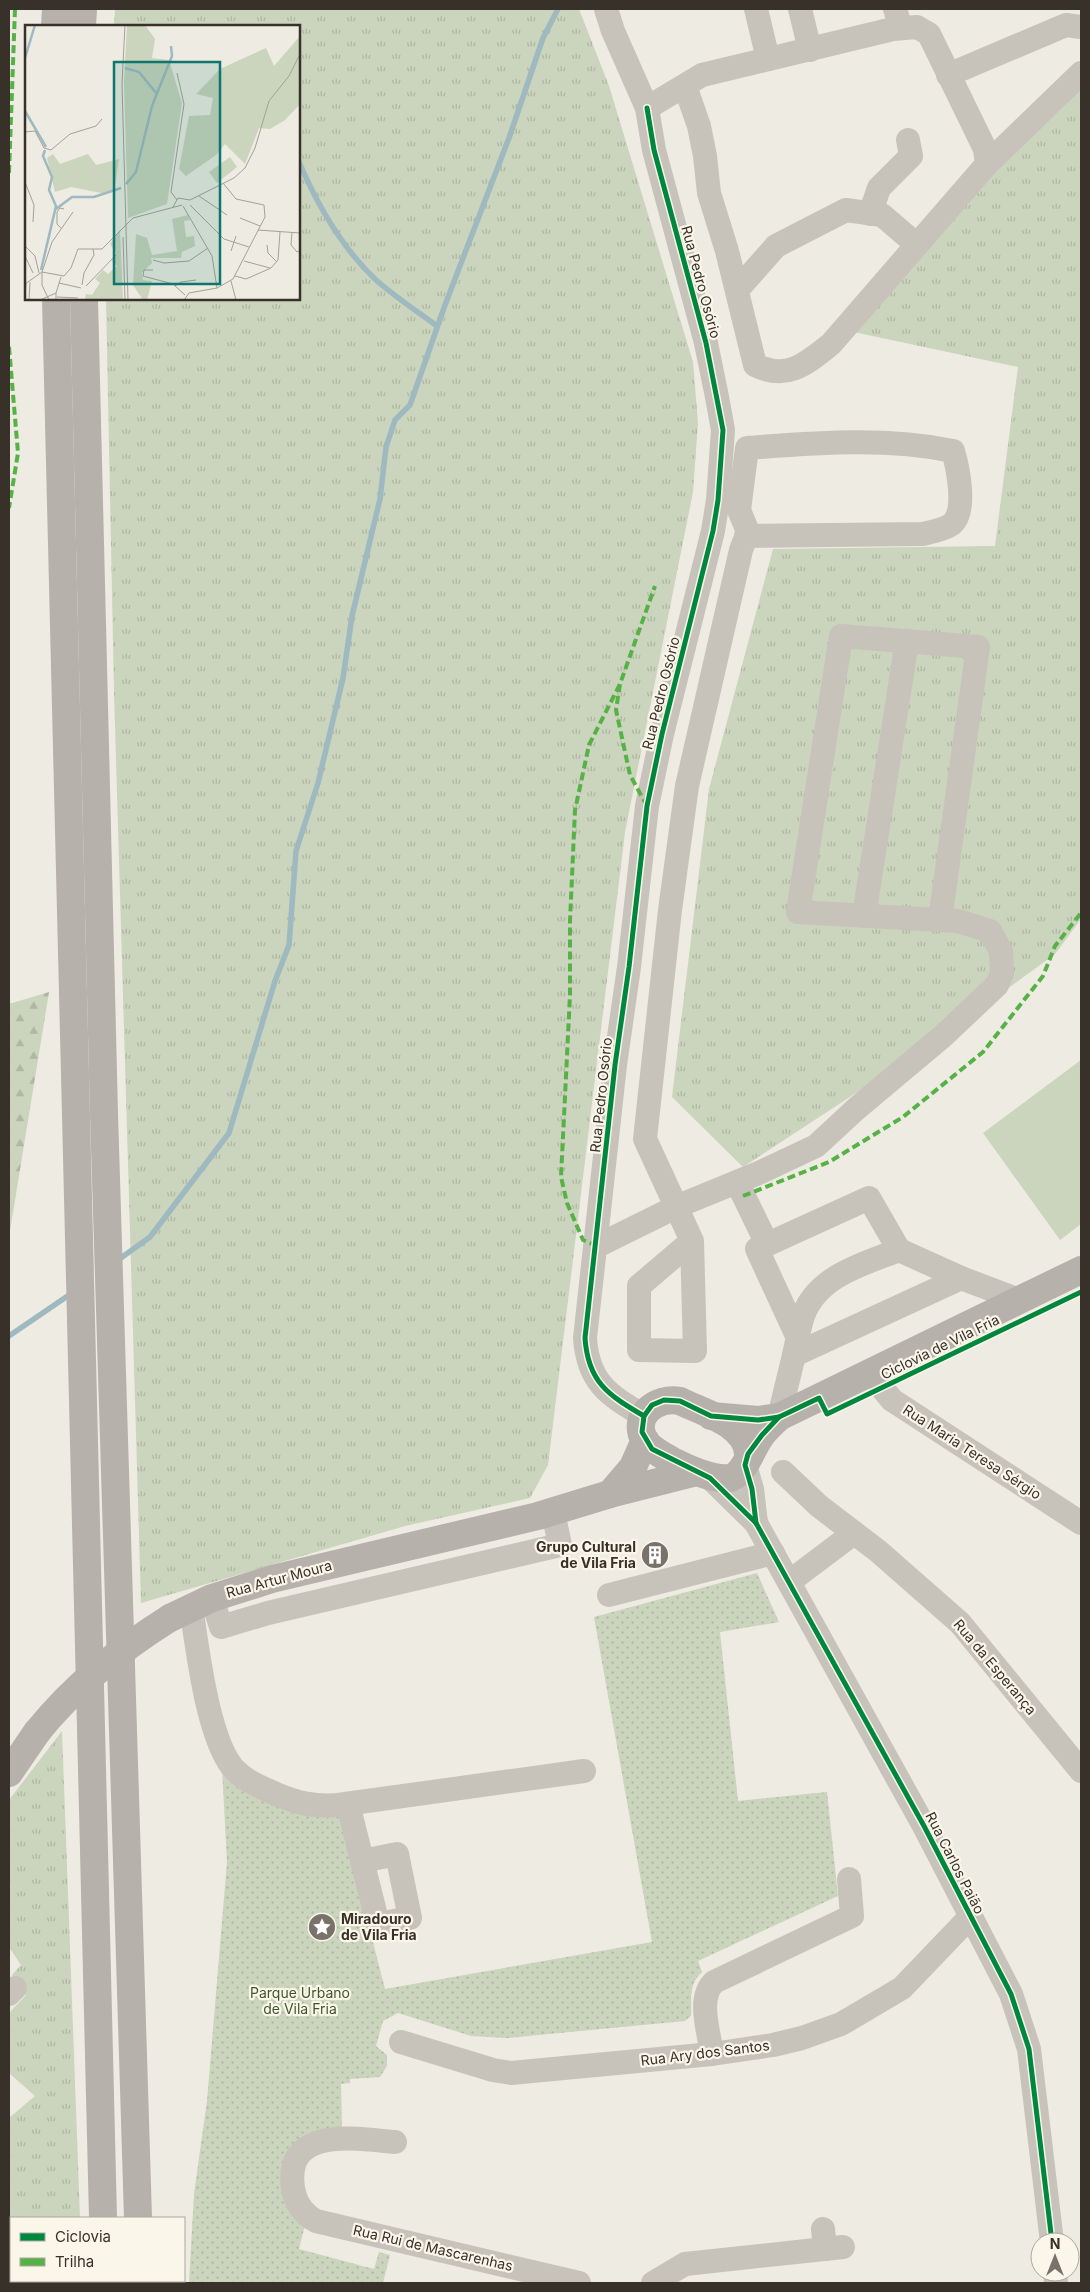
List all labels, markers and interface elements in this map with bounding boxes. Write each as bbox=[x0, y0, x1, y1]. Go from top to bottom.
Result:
inset map bbox=[25, 25, 300, 300]
street label: Rua Pedro Osório bbox=[678, 224, 725, 340]
street label: Rua Pedro Osório bbox=[638, 635, 683, 751]
street label: Rua Pedro Osório bbox=[586, 1036, 615, 1153]
street label: Ciclovia de Vila Fria bbox=[878, 1310, 1002, 1383]
street label: Rua Maria Teresa Sérgio bbox=[900, 1401, 1045, 1503]
place label: Grupo Cultural de Vila Fria bbox=[536, 1538, 636, 1571]
building icon: Grupo Cultural de Vila Fria bbox=[640, 1540, 670, 1570]
street label: Rua Artur Moura bbox=[224, 1556, 334, 1601]
street label: Rua da Esperança bbox=[950, 1615, 1040, 1718]
street label: Rua Carlos Paião bbox=[922, 1809, 988, 1917]
place label: Miradouro de Vila Fria bbox=[341, 1910, 417, 1943]
place icon: Miradouro de Vila Fria bbox=[307, 1912, 337, 1942]
park label: Parque Urbano de Vila Fria bbox=[250, 1984, 350, 2017]
street label: Rua Ary dos Santos bbox=[640, 2036, 770, 2069]
legend bbox=[10, 2217, 185, 2282]
street label: Rua Rui de Mascarenhas bbox=[352, 2221, 515, 2274]
text: Ciclovia bbox=[55, 2227, 111, 2246]
north arrow bbox=[1030, 2232, 1080, 2282]
text: N bbox=[1050, 2235, 1060, 2252]
text: Trilha bbox=[55, 2252, 94, 2271]

